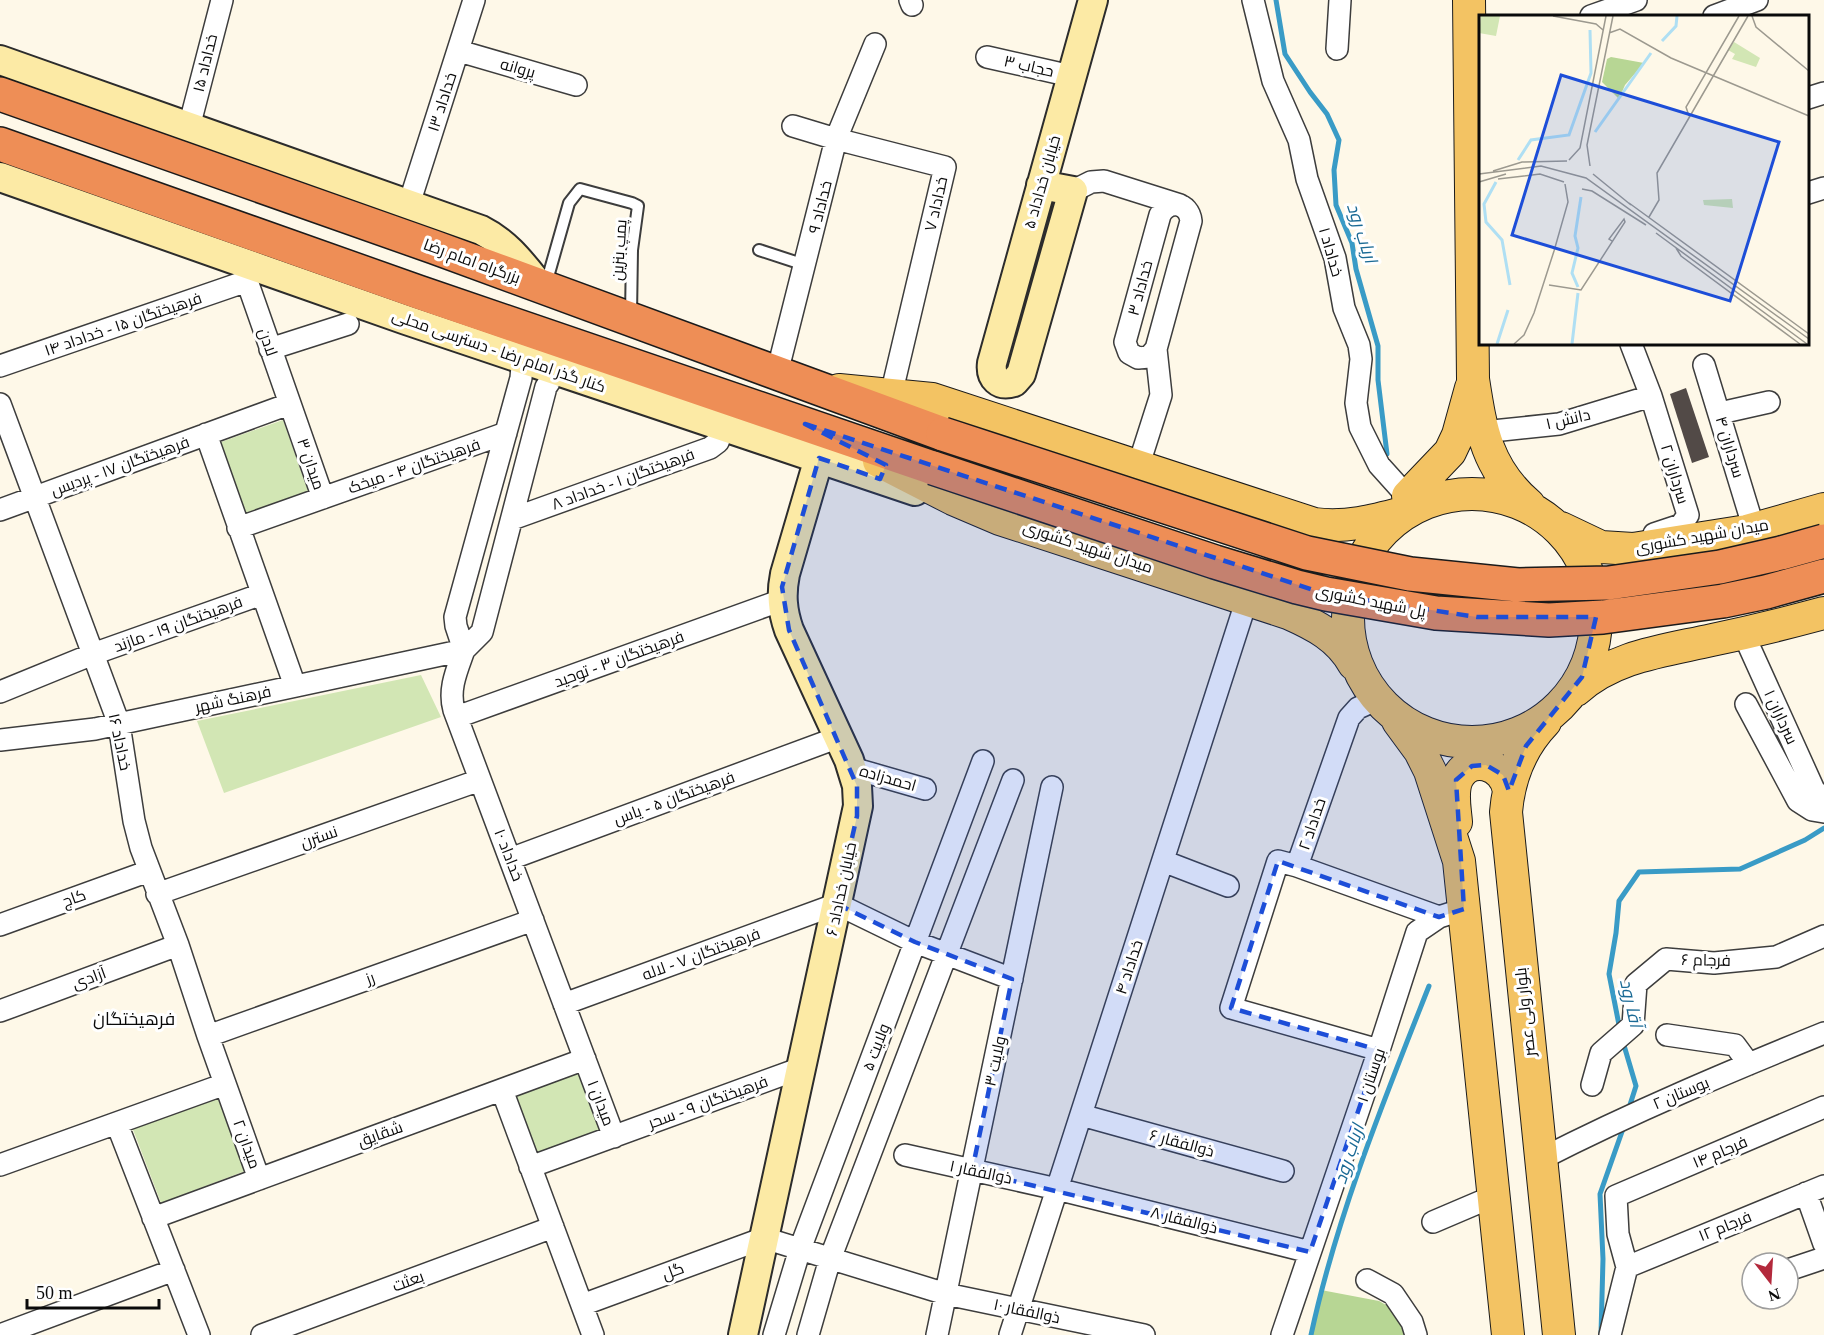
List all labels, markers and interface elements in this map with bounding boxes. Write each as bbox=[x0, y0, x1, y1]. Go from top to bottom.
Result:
inset map bbox=[1479, 15, 1809, 345]
street label: خداداد ۱۵ bbox=[190, 32, 220, 94]
street label: حجاب ۳ bbox=[1002, 52, 1056, 81]
street label: پروانه bbox=[498, 55, 538, 84]
street label: خداداد ۱۳ bbox=[424, 70, 460, 134]
street label: خیابان خداداد ۵ bbox=[1021, 133, 1065, 231]
street label: خداداد ۷ bbox=[921, 175, 951, 233]
street label: خداداد ۹ bbox=[805, 179, 835, 235]
water label: ارباب رود bbox=[1343, 201, 1382, 267]
street label: پمپ بنزین bbox=[608, 218, 633, 281]
street label: خداداد ۱ bbox=[1316, 225, 1346, 279]
street label: بزرگراه امام رضا bbox=[420, 236, 523, 289]
street label: خداداد ۳ bbox=[1124, 259, 1156, 317]
street label: فرهیختگان ۱۵ - خداداد ۱۴ bbox=[42, 289, 204, 361]
street label: کنار گذر امام رضا - دسترسی محلی bbox=[389, 306, 608, 398]
street label: لادن bbox=[253, 326, 281, 359]
street label: دانش ۱ bbox=[1544, 406, 1592, 434]
street label: سرداران ۴ bbox=[1711, 414, 1747, 480]
street label: فرهیختگان ۱۷ - پردیس bbox=[48, 433, 193, 502]
street label: فرهیختگان ۴ - میخک bbox=[346, 435, 483, 499]
street label: میدان ۳ bbox=[292, 436, 328, 493]
street label: سرداران ۲ bbox=[1656, 442, 1692, 506]
street label: فرهیختگان ۱ - خداداد ۸ bbox=[549, 445, 697, 515]
street label: میدان شهید کشوری bbox=[1634, 516, 1770, 558]
street label: میدان شهید کشوری bbox=[1021, 518, 1155, 578]
street label: پل شهید کشوری bbox=[1314, 582, 1428, 623]
street label: فرهیختگان ۱۹ - مازند bbox=[111, 593, 245, 657]
street label: فرهیختگان ۳ - توحید bbox=[552, 628, 687, 692]
street label: فرهنگ شهر bbox=[192, 683, 273, 718]
street label: سرداران ۱ bbox=[1759, 687, 1801, 748]
street label: خداداد ۱۶ bbox=[106, 712, 134, 772]
street label: احمدزاده bbox=[857, 762, 918, 795]
street label: فرهیختگان ۵ - یاس bbox=[611, 768, 737, 830]
street label: خداداد ۲ bbox=[1295, 796, 1329, 852]
street label: نسترن bbox=[298, 823, 340, 853]
street label: خداداد ۱۰ bbox=[491, 827, 527, 883]
street label: خیابان خداداد ۶ bbox=[823, 841, 861, 938]
street label: کاج bbox=[60, 886, 89, 913]
street label: فرهیختگان ۷ - لاله bbox=[640, 925, 763, 985]
street label: خداداد ۴ bbox=[1112, 938, 1146, 996]
street label: فرجام ۶ bbox=[1681, 951, 1731, 972]
street label: آزادی bbox=[70, 964, 110, 994]
street label: بلوار ولی عصر bbox=[1512, 966, 1540, 1058]
street label: رز bbox=[362, 969, 377, 989]
water label: آقا رود bbox=[1616, 977, 1647, 1033]
district label: فرهیختگان bbox=[93, 1009, 175, 1030]
street label: ولایت ۵ bbox=[859, 1021, 894, 1073]
street label: ولایت ۳ bbox=[981, 1034, 1010, 1088]
street label: بوستان ۱ bbox=[1354, 1046, 1390, 1105]
street label: فرهیختگان ۹ - سحر bbox=[645, 1072, 771, 1134]
street label: بوستان ۲ bbox=[1650, 1074, 1712, 1114]
street label: میدان ۱ bbox=[583, 1078, 617, 1129]
street label: میدان ۲ bbox=[228, 1117, 264, 1172]
street label: شقایق bbox=[355, 1118, 406, 1152]
water label: ارباب رود bbox=[1330, 1120, 1369, 1186]
street label: ذوالفقار ۶ bbox=[1148, 1126, 1216, 1161]
street label: فرجام ۱۴ bbox=[1690, 1133, 1751, 1174]
street label: ذوالفقار ۱ bbox=[948, 1157, 1014, 1188]
street label: ذوالفقار ۸ bbox=[1148, 1203, 1219, 1238]
street label: فرجام ۱۲ bbox=[1696, 1208, 1755, 1247]
north arrow bbox=[1740, 1251, 1800, 1311]
street label: گل bbox=[660, 1259, 687, 1285]
street label: بعثت bbox=[390, 1268, 426, 1295]
scale bar bbox=[27, 1272, 159, 1310]
text: 50 m bbox=[36, 1283, 73, 1303]
text: N bbox=[1766, 1285, 1782, 1305]
street label: ذوالفقار ۱۰ bbox=[992, 1296, 1062, 1327]

